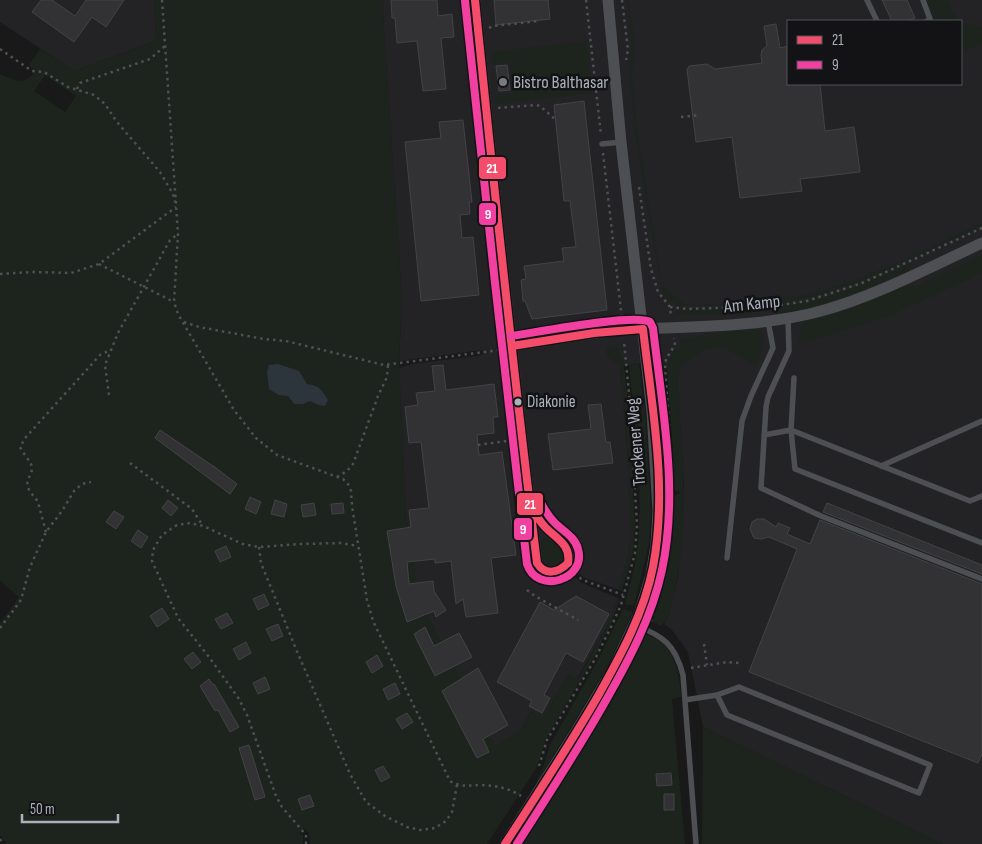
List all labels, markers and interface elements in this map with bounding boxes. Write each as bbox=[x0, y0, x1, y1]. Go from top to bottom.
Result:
legend bbox=[787, 20, 962, 85]
text: 21 bbox=[832, 31, 844, 50]
text: 9 bbox=[832, 56, 839, 75]
place label: Bistro Balthasar bbox=[513, 72, 608, 93]
marker: Bistro Balthasar bbox=[497, 76, 509, 88]
line badge: 21 bbox=[478, 156, 507, 180]
text: 21 bbox=[486, 160, 498, 177]
line badge: 9 bbox=[478, 202, 497, 226]
text: 9 bbox=[485, 206, 492, 223]
street label: Am Kamp bbox=[722, 291, 781, 317]
place label: Diakonie bbox=[527, 392, 576, 412]
marker: Diakonie bbox=[513, 397, 523, 407]
street label: Trockener Weg bbox=[622, 397, 650, 487]
line badge: 21 bbox=[516, 492, 544, 516]
text: 21 bbox=[524, 496, 536, 513]
line badge: 9 bbox=[513, 517, 533, 541]
text: 9 bbox=[520, 521, 527, 538]
scale bar bbox=[22, 792, 119, 824]
text: 50 m bbox=[30, 800, 55, 819]

